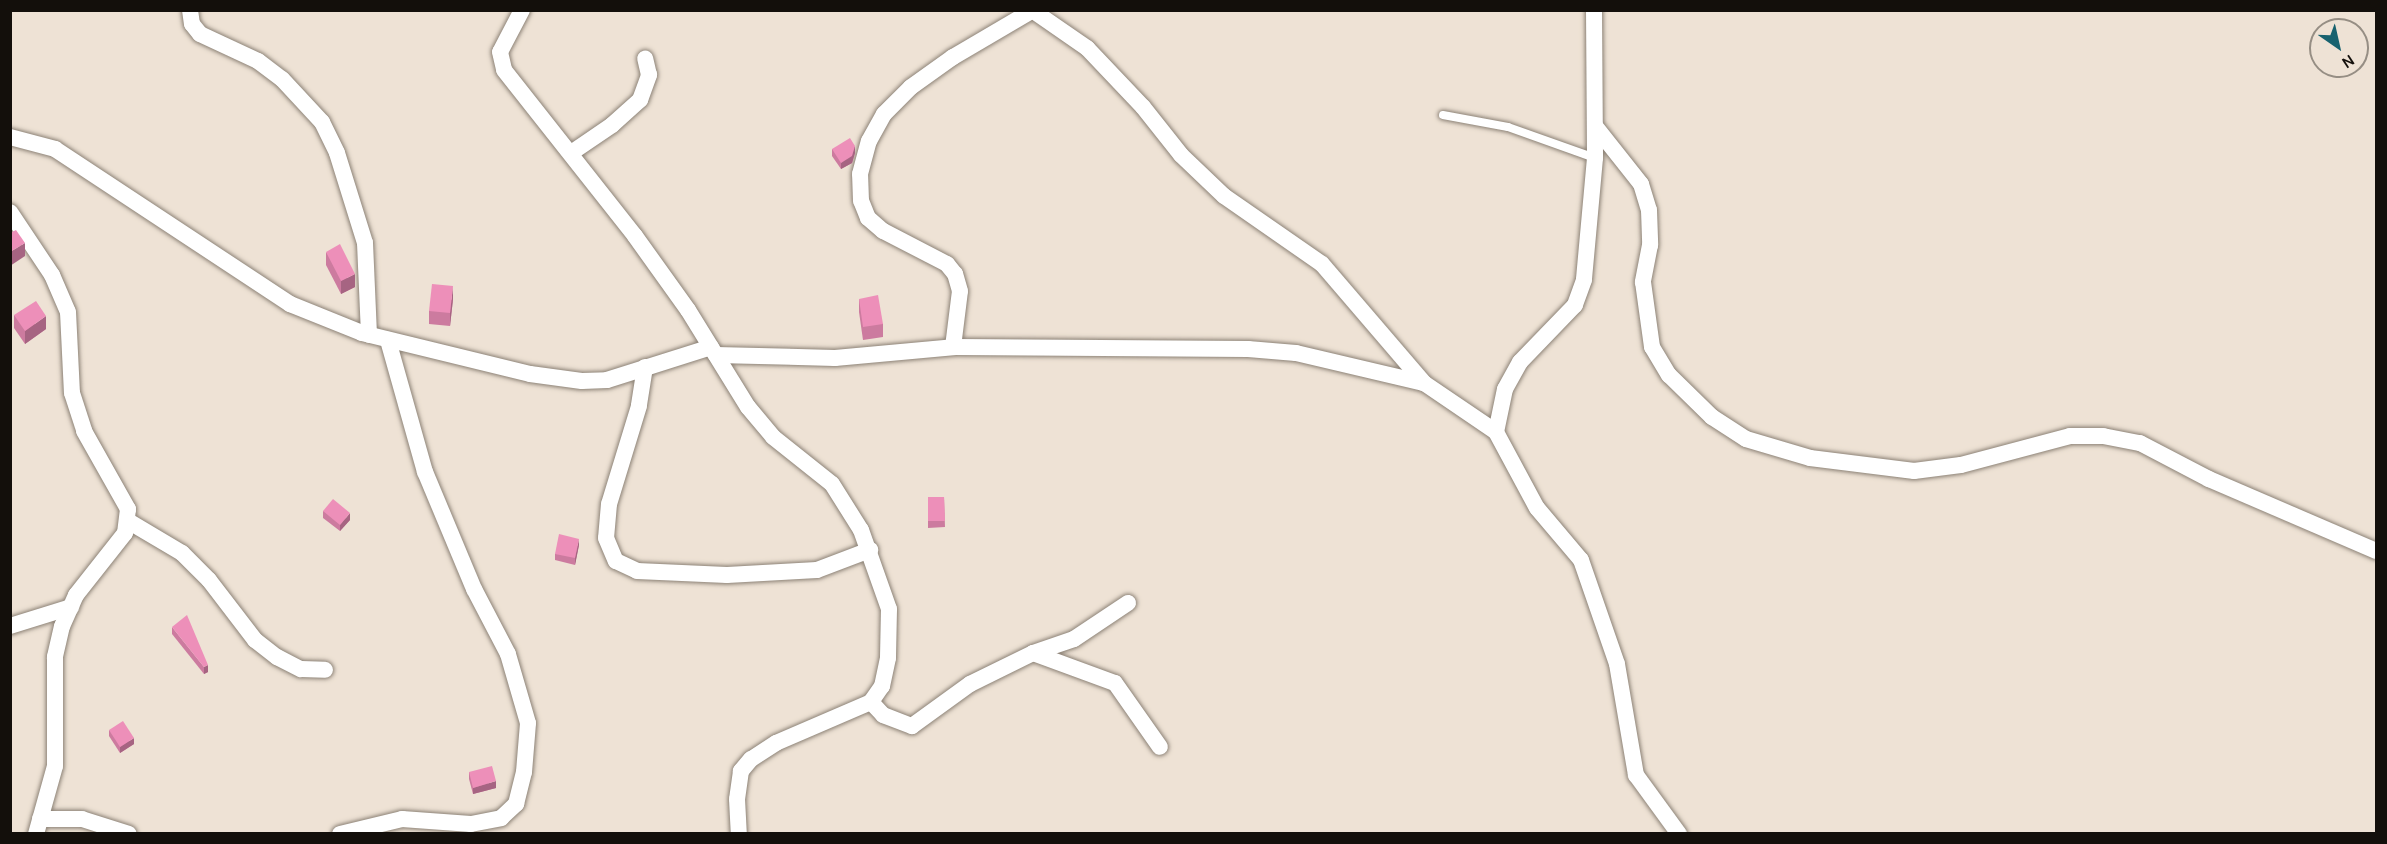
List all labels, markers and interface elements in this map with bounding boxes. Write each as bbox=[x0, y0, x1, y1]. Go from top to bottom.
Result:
north arrow bbox=[2309, 18, 2369, 78]
text: N bbox=[2338, 51, 2358, 73]

